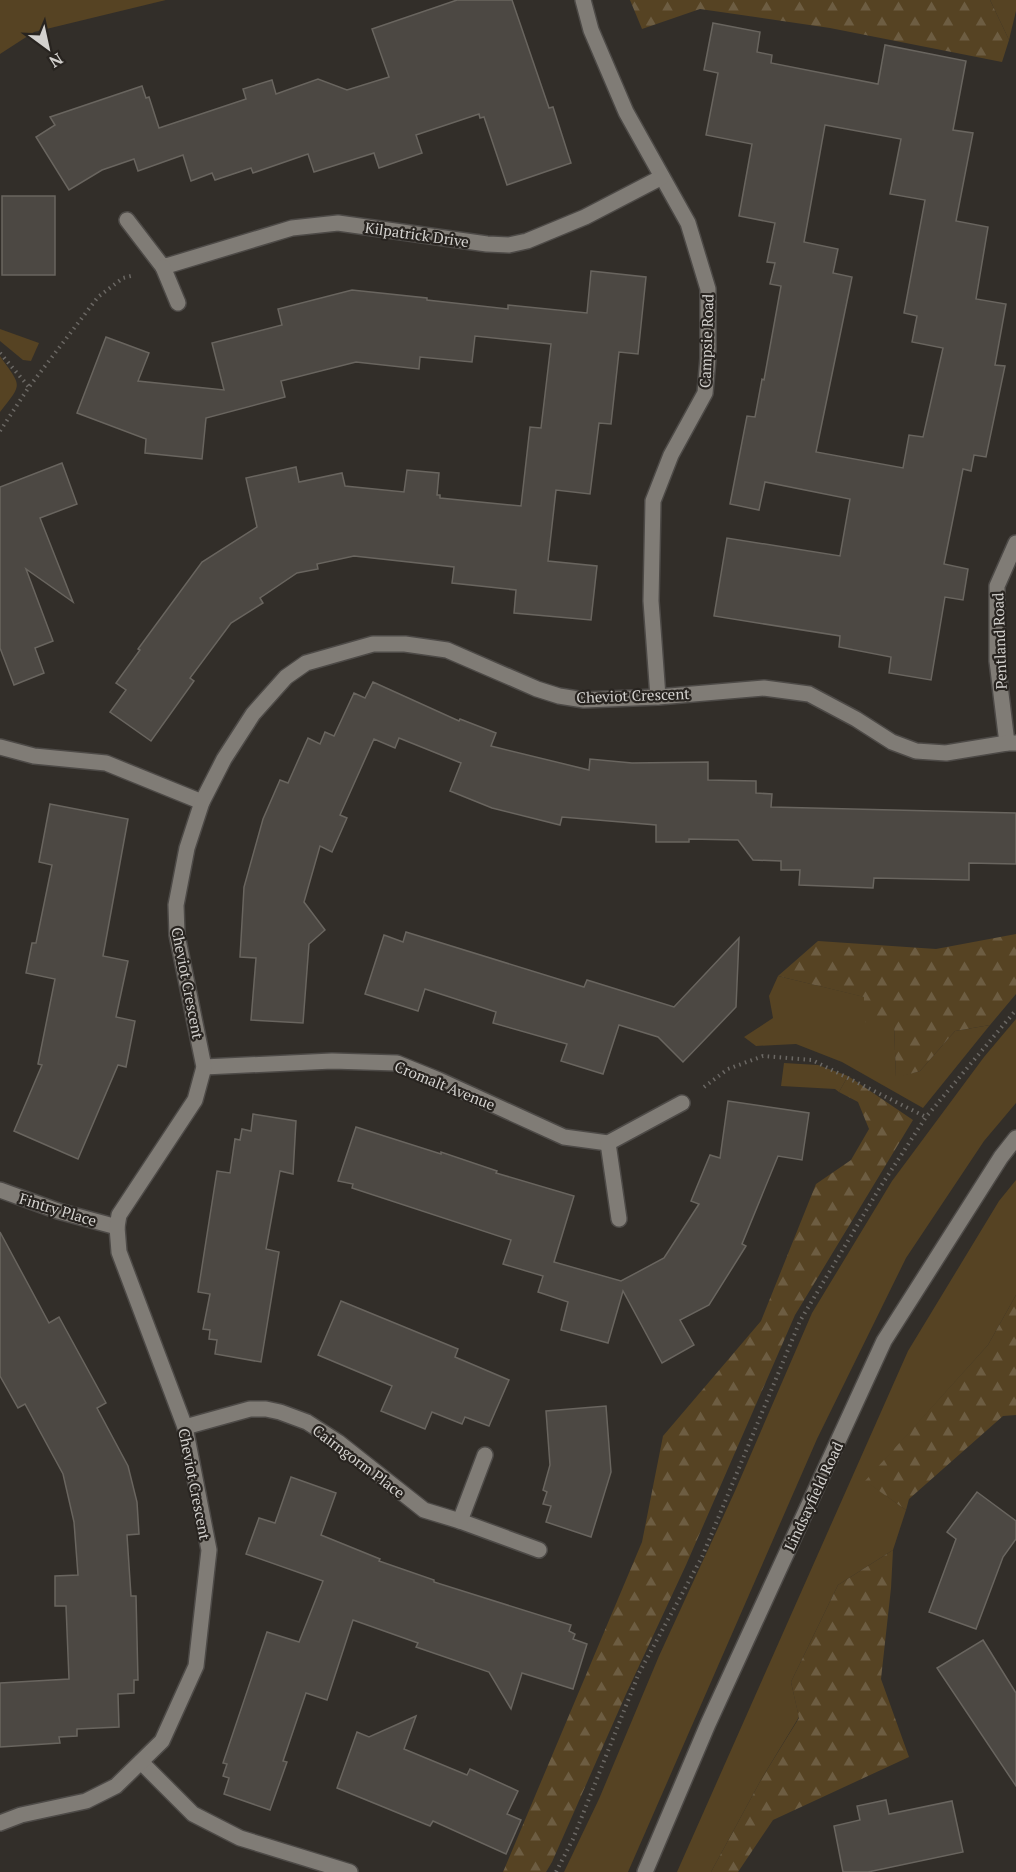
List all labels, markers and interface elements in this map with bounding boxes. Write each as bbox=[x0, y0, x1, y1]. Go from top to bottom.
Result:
north arrow bbox=[18, 18, 78, 78]
text: N bbox=[45, 48, 67, 73]
street label: Kilpatrick Drive bbox=[364, 217, 470, 251]
street label: Campsie Road bbox=[694, 294, 718, 388]
street label: Pentland Road bbox=[987, 592, 1011, 690]
street label: Cheviot Crescent bbox=[576, 683, 690, 707]
street label: Cheviot Crescent bbox=[167, 925, 209, 1041]
street label: Cromalt Avenue bbox=[392, 1056, 498, 1114]
street label: Fintry Place bbox=[17, 1188, 99, 1230]
street label: Cairngorm Place bbox=[309, 1420, 409, 1502]
street label: Cheviot Crescent bbox=[174, 1426, 216, 1542]
street label: Lindsayfield Road bbox=[779, 1438, 847, 1554]

